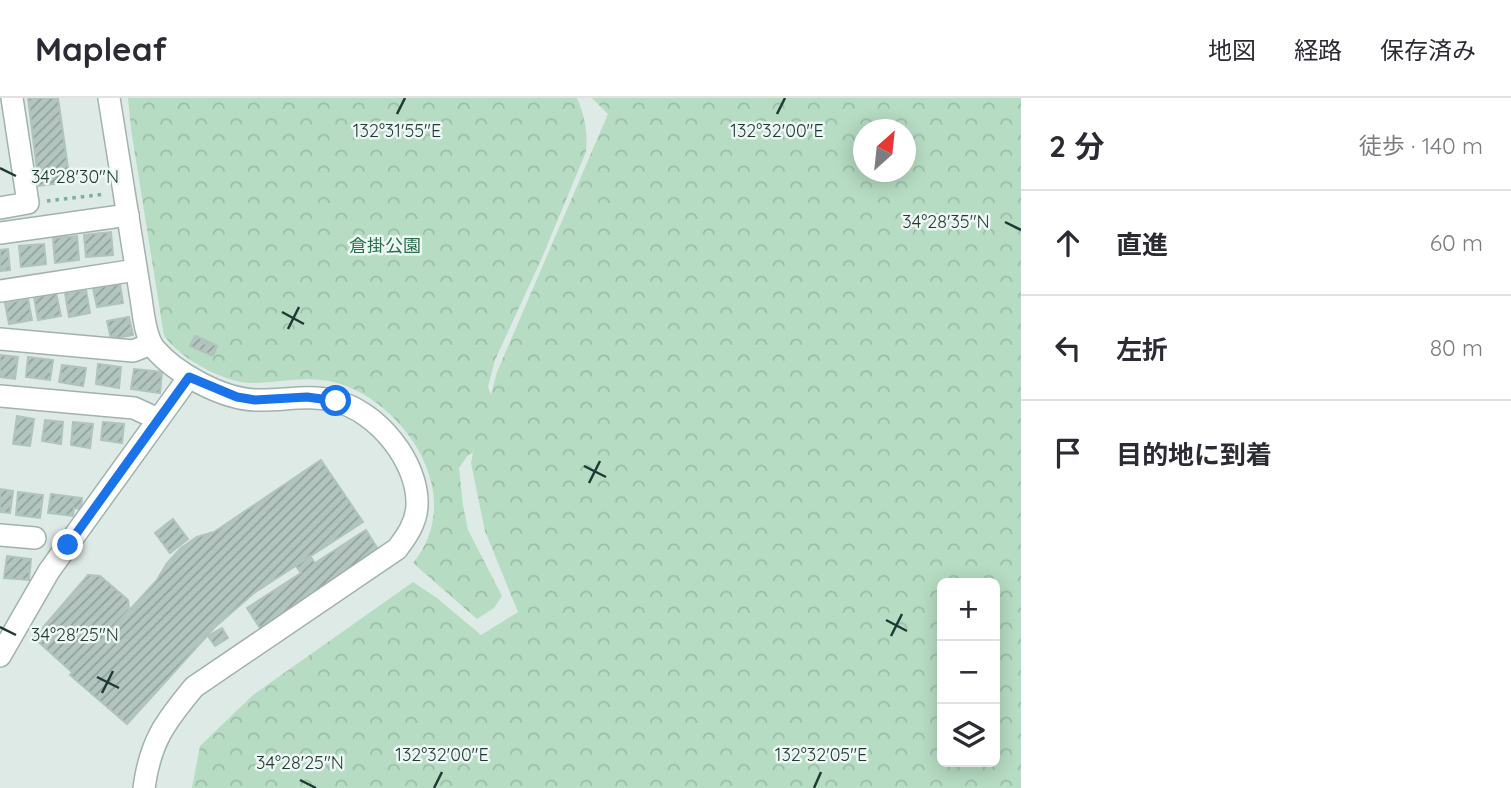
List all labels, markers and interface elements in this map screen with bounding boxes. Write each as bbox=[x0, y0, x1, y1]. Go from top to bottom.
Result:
text: Mapleaf bbox=[35, 28, 167, 69]
text: 地図 bbox=[1208, 35, 1256, 65]
text: 経路 bbox=[1294, 35, 1342, 65]
text: 保存済み bbox=[1380, 35, 1476, 65]
text: 132°31'55"E bbox=[353, 119, 441, 142]
text: 132°32'00"E bbox=[730, 119, 824, 142]
north arrow bbox=[853, 119, 916, 182]
text: 2 分 bbox=[1049, 127, 1104, 165]
text: 徒歩 · 140 m bbox=[1359, 131, 1483, 160]
text: 34°28'30"N bbox=[31, 165, 119, 188]
text: 34°28'35"N bbox=[902, 210, 990, 233]
icon: ahead bbox=[1049, 224, 1087, 262]
text: 直進 bbox=[1116, 228, 1168, 261]
text: 60 m bbox=[1430, 228, 1483, 257]
park label: 倉掛公園 bbox=[349, 234, 421, 257]
icon: left bbox=[1049, 329, 1087, 367]
text: 左折 bbox=[1116, 333, 1168, 366]
text: 80 m bbox=[1430, 333, 1483, 362]
route start bbox=[320, 385, 351, 416]
icon: arrive bbox=[1049, 434, 1087, 472]
text: 目的地に到着 bbox=[1116, 438, 1272, 471]
route end bbox=[52, 529, 83, 560]
map controls bbox=[937, 578, 1000, 767]
button: + bbox=[937, 578, 1000, 641]
text: 34°28'25"N bbox=[31, 623, 119, 646]
button: − bbox=[937, 641, 1000, 704]
button: layers bbox=[937, 704, 1000, 767]
text: 132°32'00"E bbox=[395, 743, 489, 766]
text: 132°32'05"E bbox=[775, 743, 867, 766]
text: 34°28'25"N bbox=[256, 751, 344, 774]

